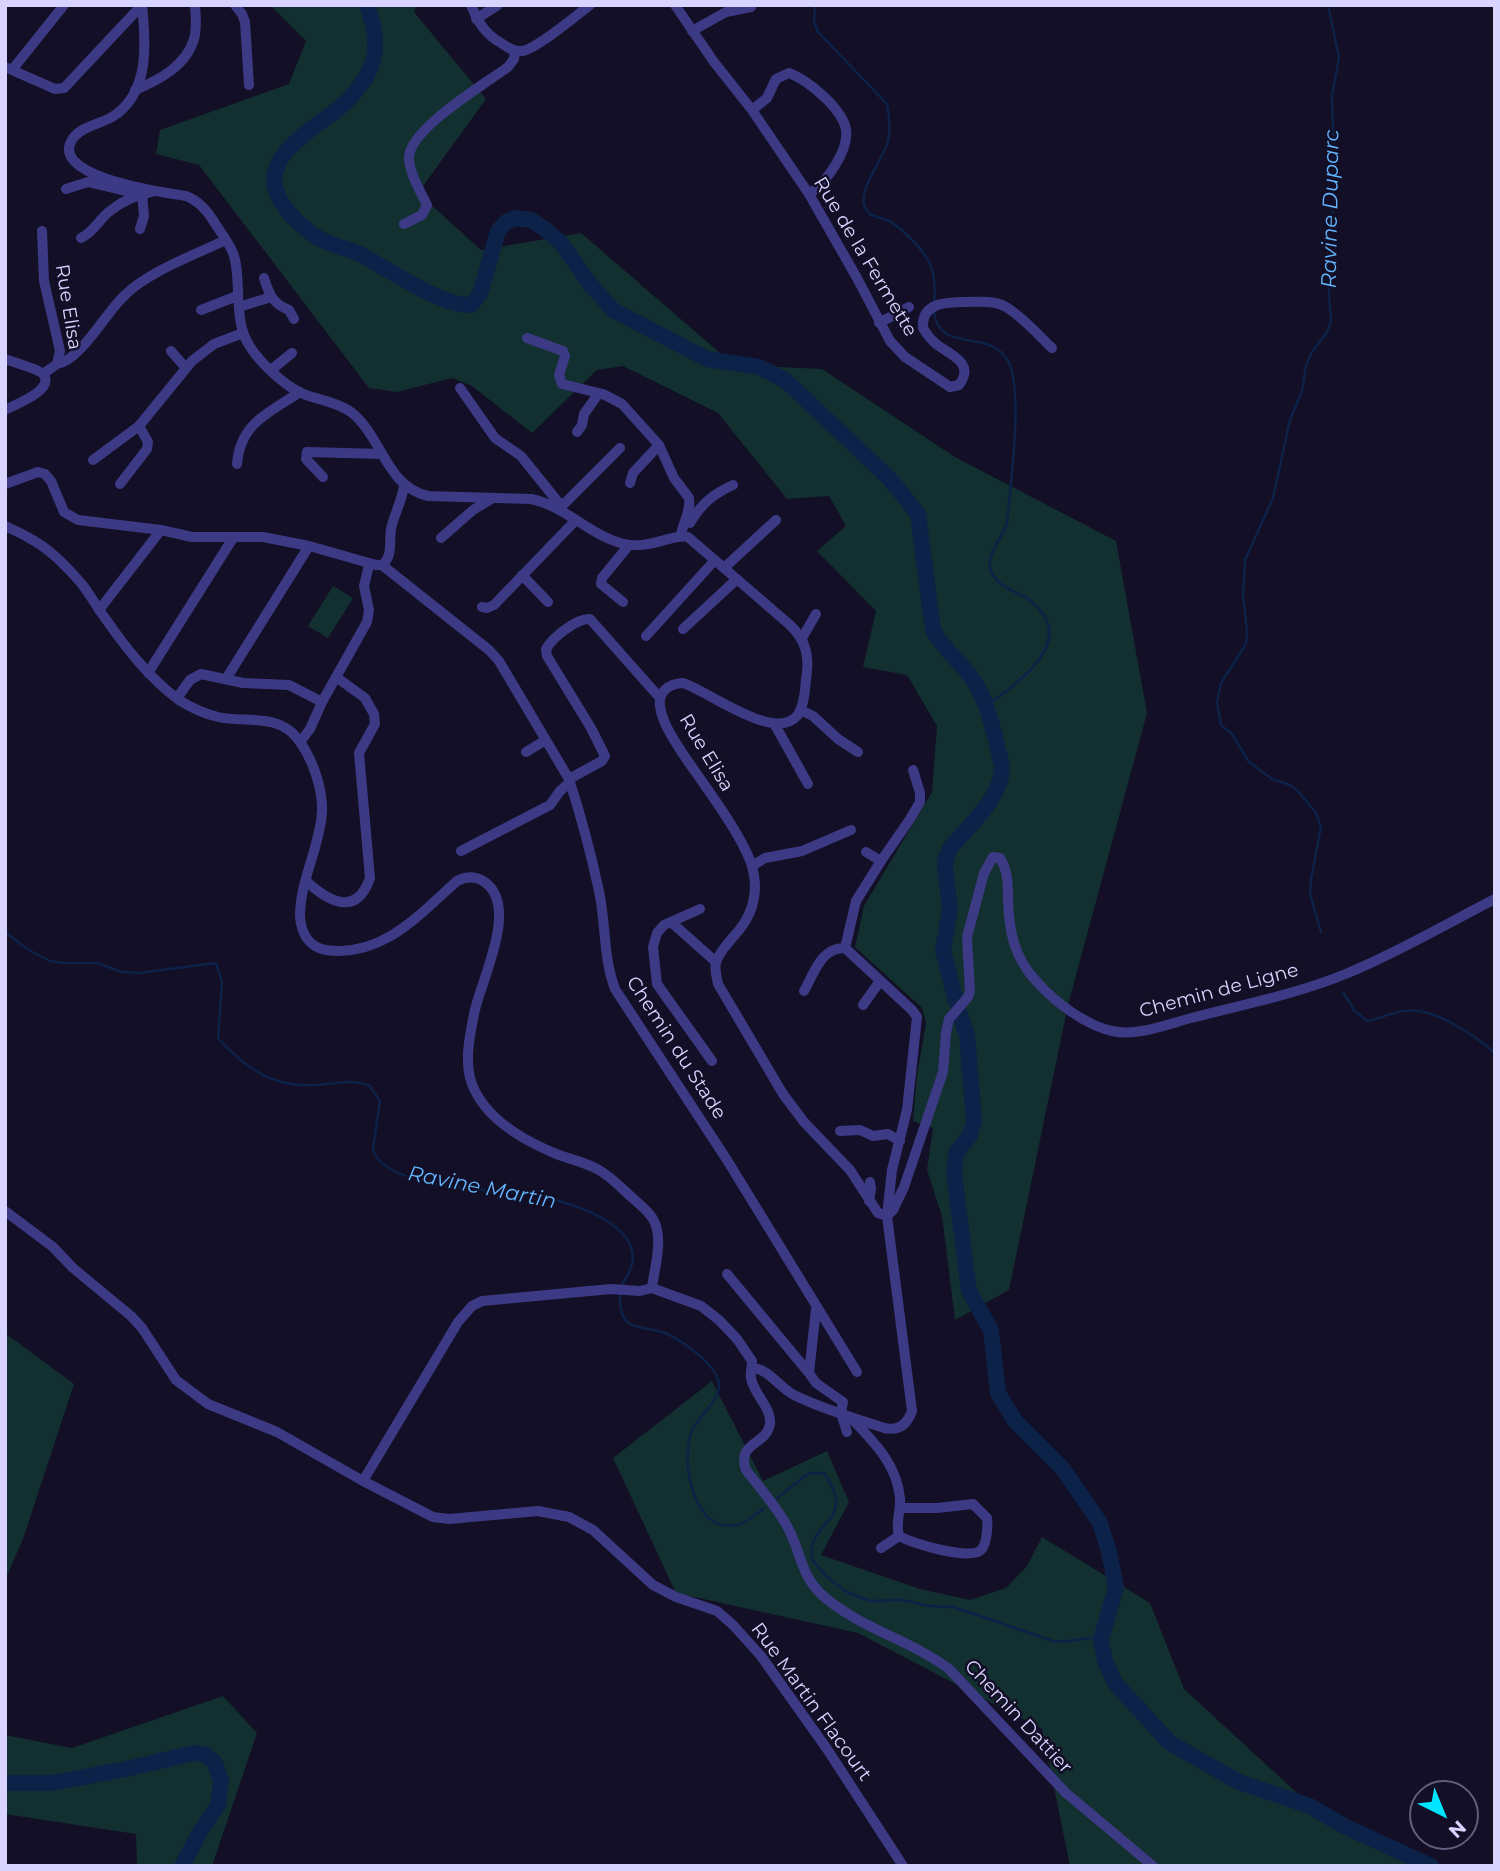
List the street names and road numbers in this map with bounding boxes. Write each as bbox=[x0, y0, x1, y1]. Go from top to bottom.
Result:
street label: Rue de la Fermette bbox=[808, 173, 922, 341]
street label: Rue Elisa bbox=[50, 263, 86, 351]
street label: Rue Elisa bbox=[674, 710, 738, 796]
street label: Chemin de Ligne bbox=[1137, 959, 1301, 1023]
street label: Chemin du Stade bbox=[621, 972, 731, 1124]
street label: Rue Martin Flacourt bbox=[746, 1618, 876, 1786]
street label: Chemin Dattier bbox=[959, 1655, 1077, 1779]

